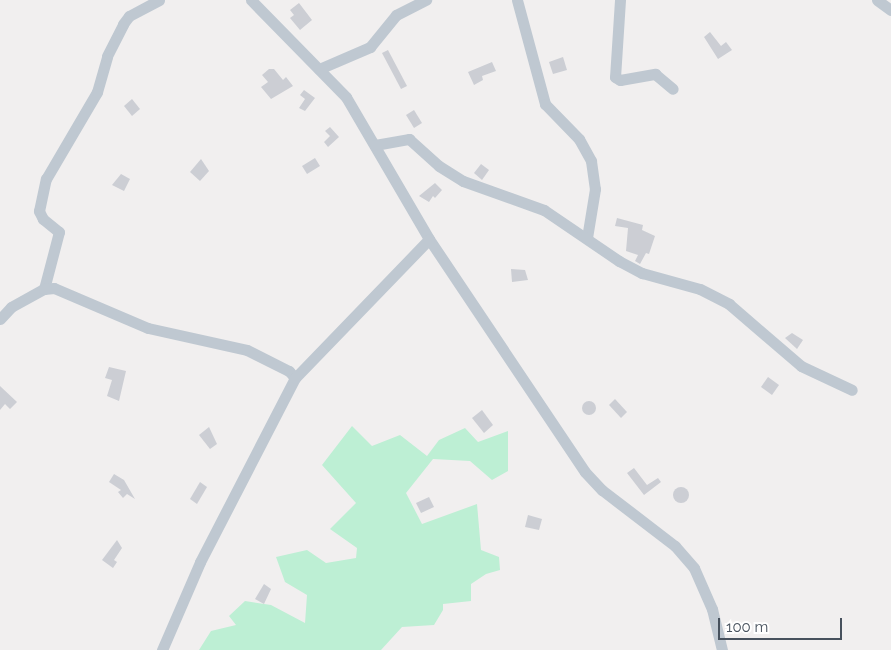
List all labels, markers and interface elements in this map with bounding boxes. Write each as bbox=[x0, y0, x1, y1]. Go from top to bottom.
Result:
scale bar bbox=[721, 608, 845, 640]
text: 100 m bbox=[726, 618, 768, 636]

